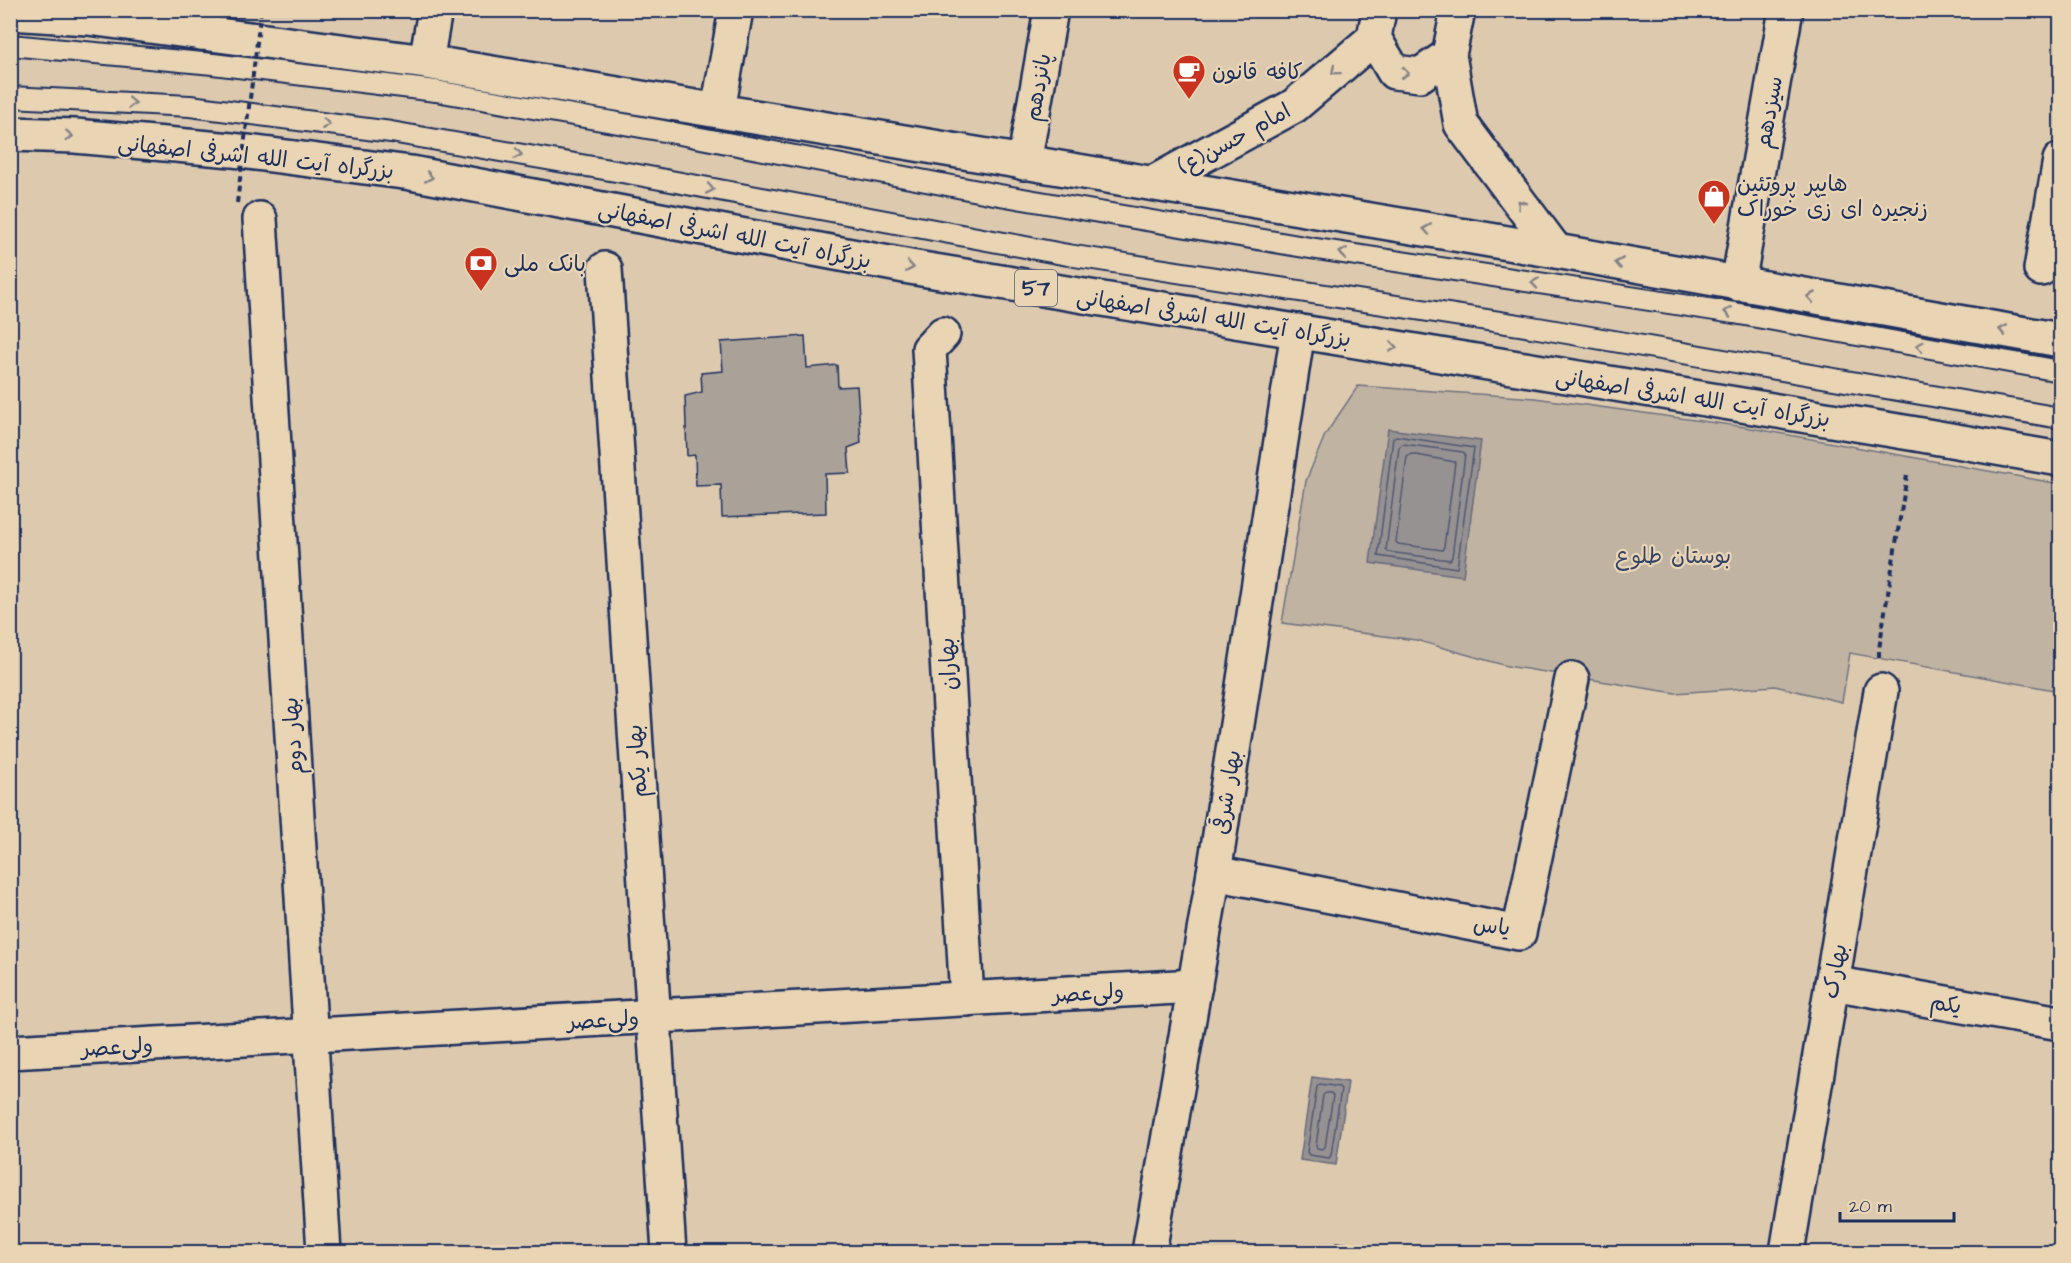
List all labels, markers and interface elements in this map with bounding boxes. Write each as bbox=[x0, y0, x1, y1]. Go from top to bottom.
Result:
street label: پانزدهم bbox=[1017, 51, 1060, 124]
cafe icon: کافه قانون bbox=[1171, 53, 1207, 100]
place label: کافه قانون bbox=[1212, 57, 1303, 88]
one-way arrow bbox=[1331, 64, 1342, 75]
one-way arrow bbox=[1400, 66, 1409, 79]
street label: سیزدهم bbox=[1748, 74, 1791, 151]
one-way arrow bbox=[127, 96, 136, 109]
street label: امام حسن(ع) bbox=[1173, 96, 1297, 183]
one-way arrow bbox=[321, 117, 330, 129]
street label: بزرگراه آیت الله اشرفی اصفهانی bbox=[116, 128, 395, 187]
one-way arrow bbox=[64, 130, 73, 143]
one-way arrow bbox=[513, 147, 523, 160]
place label: هایپر پروتئین زنجیره ای زی خوراک bbox=[1737, 169, 1928, 225]
one-way arrow bbox=[424, 170, 434, 183]
shop icon: هایپر پروتئین زنجیره ای زی خوراک bbox=[1696, 178, 1732, 225]
one-way arrow bbox=[705, 182, 715, 194]
street label: بزرگراه آیت الله اشرفی اصفهانی bbox=[596, 194, 874, 277]
one-way arrow bbox=[1517, 200, 1528, 211]
one-way arrow bbox=[1422, 224, 1431, 236]
bank icon: بانک ملی bbox=[463, 245, 499, 292]
one-way arrow bbox=[1338, 247, 1348, 260]
place label: بانک ملی bbox=[504, 249, 586, 280]
one-way arrow bbox=[1614, 257, 1623, 269]
one-way arrow bbox=[905, 260, 915, 273]
road number: 57 bbox=[1015, 270, 1057, 306]
one-way arrow bbox=[1531, 277, 1540, 289]
street label: بزرگراه آیت الله اشرفی اصفهانی bbox=[1074, 281, 1353, 355]
one-way arrow bbox=[1806, 291, 1815, 303]
one-way arrow bbox=[1723, 307, 1733, 319]
one-way arrow bbox=[1998, 324, 2008, 337]
one-way arrow bbox=[1387, 340, 1397, 353]
one-way arrow bbox=[1916, 340, 1926, 353]
street label: بزرگراه آیت الله اشرفی اصفهانی bbox=[1553, 361, 1832, 435]
park label: بوستان طلوع bbox=[1615, 541, 1731, 572]
street label: بهاران bbox=[932, 637, 965, 691]
street label: بهار دوم bbox=[275, 696, 313, 776]
street label: بهار یکم bbox=[619, 723, 656, 799]
street label: بهار شرقی bbox=[1205, 748, 1249, 837]
street label: یاس bbox=[1471, 909, 1512, 944]
street label: بهارک bbox=[1815, 941, 1856, 1001]
street label: ولی‌عصر bbox=[1049, 976, 1125, 1011]
street label: یکم bbox=[1928, 987, 1964, 1022]
street label: ولی‌عصر bbox=[564, 1003, 640, 1038]
street label: ولی‌عصر bbox=[78, 1030, 154, 1065]
scale bar bbox=[1840, 1185, 1954, 1223]
text: 20 m bbox=[1849, 1194, 1892, 1219]

